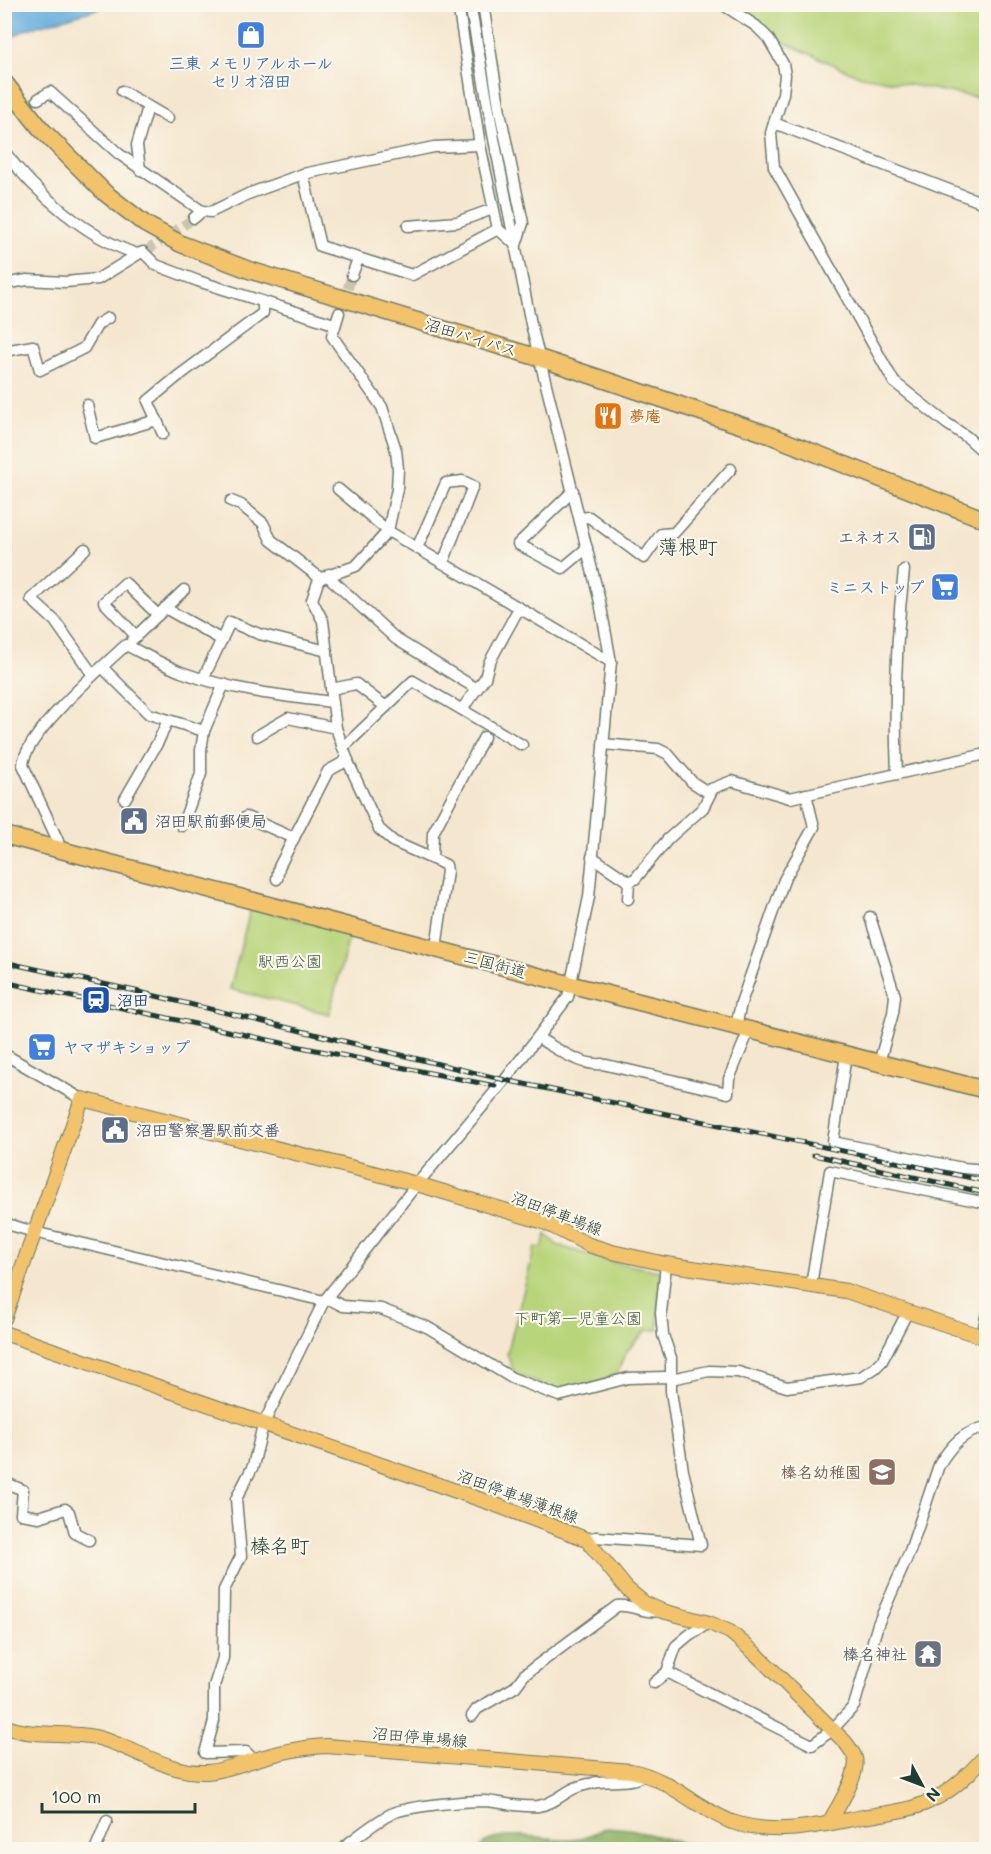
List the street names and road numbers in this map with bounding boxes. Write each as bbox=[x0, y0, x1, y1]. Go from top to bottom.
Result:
street label: 沼田バイパス bbox=[422, 312, 520, 361]
street label: 三国街道 bbox=[461, 945, 529, 982]
street label: 沼田停車場線 bbox=[509, 1186, 606, 1240]
street label: 沼田停車場薄根線 bbox=[454, 1464, 582, 1527]
street label: 沼田停車場線 bbox=[371, 1722, 469, 1751]

